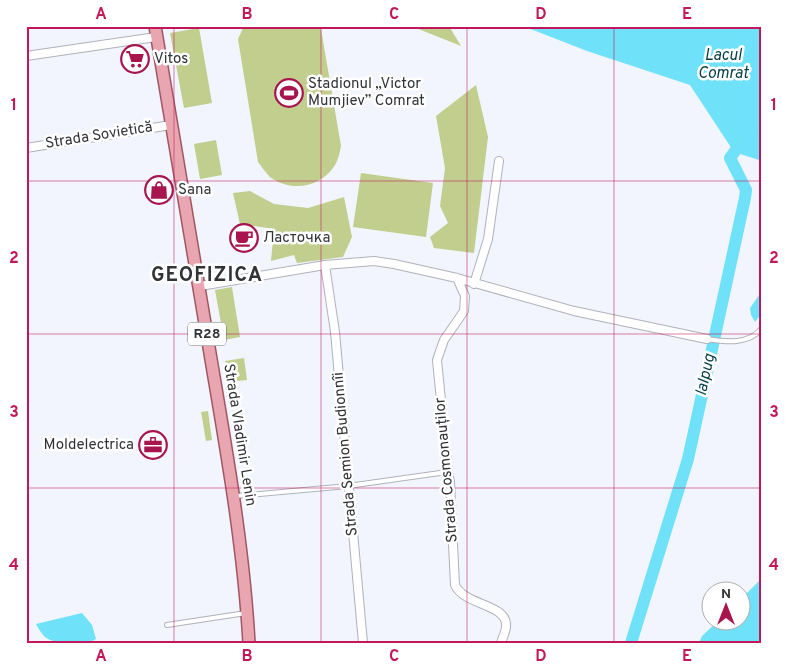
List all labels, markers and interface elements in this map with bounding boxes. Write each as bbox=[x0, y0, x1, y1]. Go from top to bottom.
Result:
text: A bbox=[95, 5, 107, 25]
text: B bbox=[241, 5, 253, 25]
text: C bbox=[389, 5, 399, 25]
text: D bbox=[535, 5, 547, 25]
text: E bbox=[682, 5, 692, 25]
supermarket icon: Vitos bbox=[120, 44, 150, 74]
water label: Lacul Comrat bbox=[698, 46, 750, 84]
place label: Vitos bbox=[154, 50, 188, 69]
place label: Stadionul „Victor Mumjiev” Comrat bbox=[308, 75, 425, 111]
sports icon: Stadionul „Victor Mumjiev” Comrat bbox=[274, 78, 304, 108]
text: 1 bbox=[11, 96, 17, 116]
text: 1 bbox=[771, 96, 777, 116]
street label: Strada Sovietică bbox=[44, 118, 154, 154]
shop icon: Sana bbox=[144, 175, 174, 205]
place label: Sana bbox=[178, 181, 211, 200]
cafe icon: Ласточка bbox=[229, 223, 259, 253]
place label: Ласточка bbox=[263, 229, 330, 248]
text: 2 bbox=[9, 249, 19, 269]
text: 2 bbox=[769, 249, 779, 269]
district label: GEOFIZICA bbox=[151, 263, 263, 289]
road number: R28 bbox=[188, 322, 226, 346]
water label: Ialpug bbox=[692, 352, 720, 398]
street label: Strada Vladimir Lenin bbox=[218, 362, 260, 508]
street label: Strada Semion Budionnîi bbox=[329, 371, 363, 537]
street label: Strada Cosmonauților bbox=[431, 396, 463, 543]
text: 3 bbox=[9, 403, 19, 423]
text: 3 bbox=[769, 403, 779, 423]
office icon: Moldelectrica bbox=[138, 430, 168, 460]
place label: Moldelectrica bbox=[44, 436, 134, 455]
text: 4 bbox=[9, 556, 19, 576]
text: 4 bbox=[769, 556, 779, 576]
north arrow bbox=[700, 582, 750, 632]
text: N bbox=[721, 586, 731, 603]
text: A bbox=[95, 647, 107, 667]
text: B bbox=[241, 647, 253, 667]
text: C bbox=[389, 647, 399, 667]
text: D bbox=[535, 647, 547, 667]
text: E bbox=[682, 647, 692, 667]

